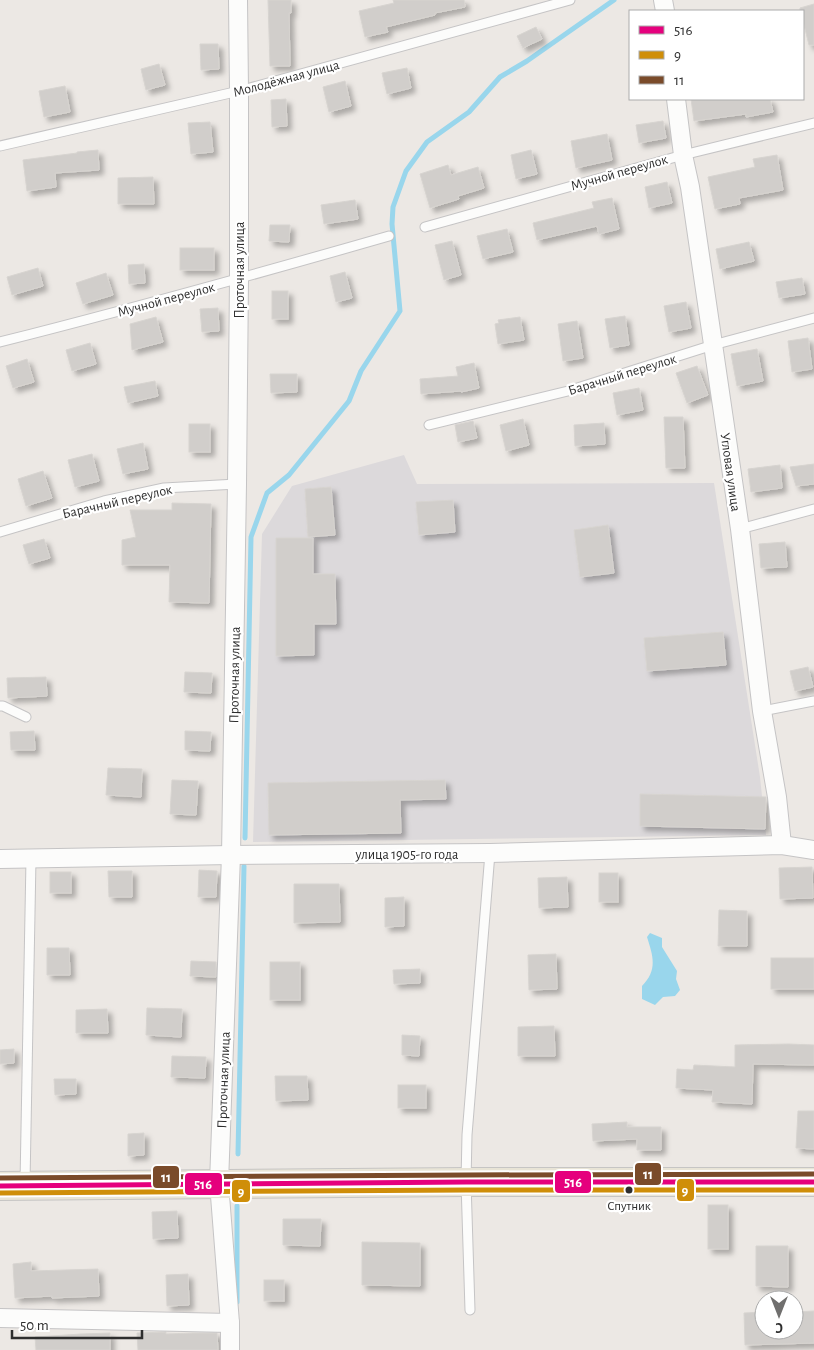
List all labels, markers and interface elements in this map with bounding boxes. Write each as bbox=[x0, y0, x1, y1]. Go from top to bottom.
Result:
legend bbox=[629, 10, 804, 100]
text: 516 bbox=[674, 23, 692, 38]
text: 9 bbox=[674, 48, 681, 63]
street label: Молодёжная улица bbox=[232, 58, 342, 100]
text: 11 bbox=[674, 73, 684, 88]
street label: Мучной переулок bbox=[569, 152, 670, 193]
street label: Проточная улица bbox=[233, 221, 247, 318]
street label: Мучной переулок bbox=[116, 280, 217, 320]
street label: Барачный переулок bbox=[567, 352, 679, 398]
street label: Угловая улица bbox=[718, 432, 743, 513]
street label: Барачный переулок bbox=[61, 482, 174, 521]
street label: Проточная улица bbox=[227, 626, 243, 724]
street label: улица 1905-го года bbox=[355, 848, 459, 862]
street label: Проточная улица bbox=[215, 1031, 233, 1129]
line badge: 11 bbox=[634, 1162, 662, 1186]
line badge: 11 bbox=[152, 1165, 180, 1189]
text: 11 bbox=[643, 1168, 653, 1182]
line badge: 516 bbox=[554, 1170, 592, 1194]
text: 11 bbox=[161, 1171, 171, 1185]
line badge: 516 bbox=[184, 1172, 223, 1196]
text: 516 bbox=[564, 1176, 582, 1190]
text: 516 bbox=[194, 1178, 212, 1192]
line badge: 9 bbox=[676, 1178, 695, 1202]
line badge: 9 bbox=[231, 1179, 251, 1203]
text: 9 bbox=[682, 1184, 689, 1198]
text: 9 bbox=[238, 1185, 245, 1199]
marker: Спутник bbox=[624, 1185, 634, 1195]
place label: Спутник bbox=[607, 1200, 651, 1213]
north arrow bbox=[754, 1290, 804, 1340]
scale bar bbox=[12, 1308, 142, 1340]
text: 50 m bbox=[20, 1318, 49, 1333]
text: С bbox=[775, 1320, 783, 1334]

